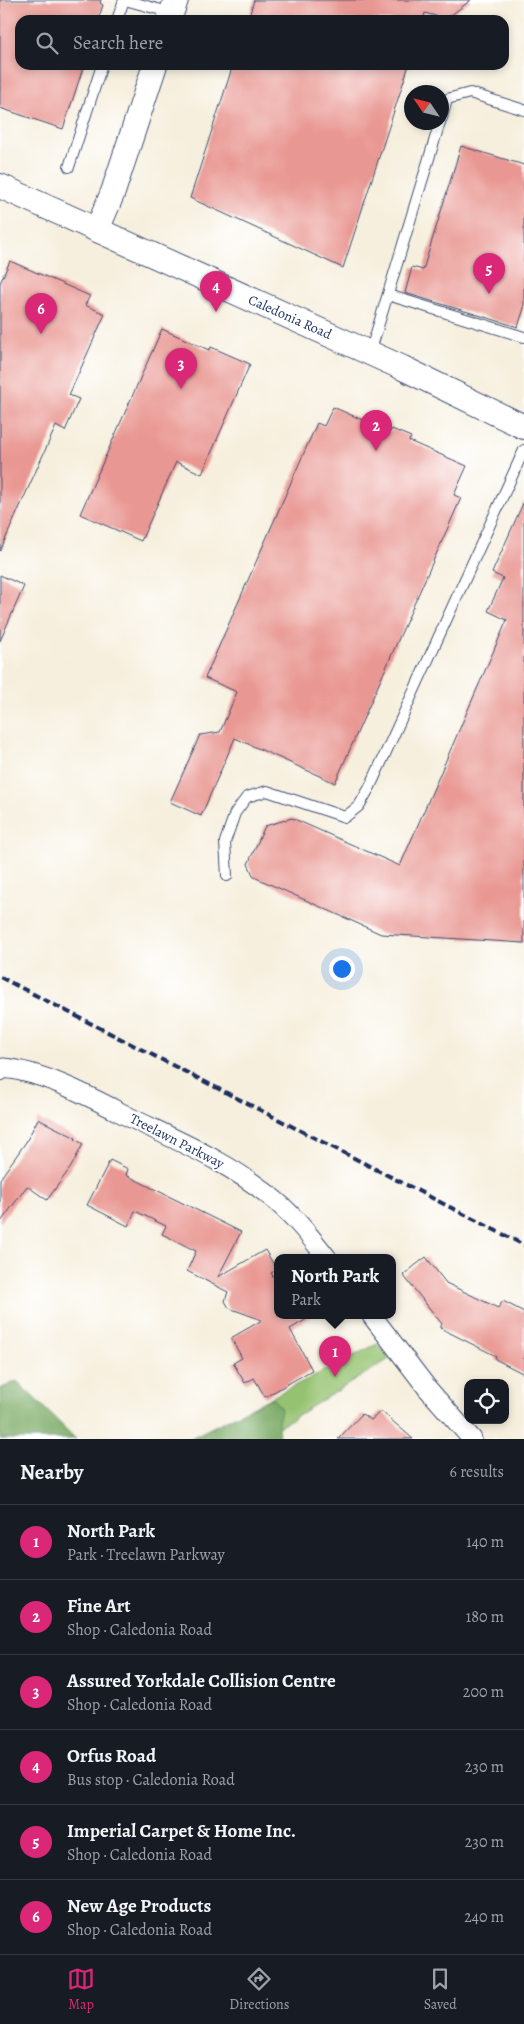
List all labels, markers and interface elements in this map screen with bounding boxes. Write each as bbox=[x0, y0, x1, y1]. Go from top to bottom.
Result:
search box bbox=[15, 15, 509, 70]
icon: search bbox=[33, 29, 61, 57]
text: Search here bbox=[73, 30, 163, 56]
north arrow bbox=[404, 85, 449, 130]
pin: 5 bbox=[473, 253, 505, 294]
pin: 4 bbox=[200, 271, 232, 312]
street label: Caledonia Road bbox=[245, 290, 335, 344]
pin: 6 bbox=[25, 293, 57, 334]
pin: 3 bbox=[165, 348, 197, 389]
pin: 2 bbox=[360, 410, 392, 451]
your location bbox=[329, 956, 355, 982]
street label: Treelawn Parkway bbox=[127, 1109, 228, 1173]
popup bbox=[274, 1254, 396, 1319]
text: North Park bbox=[291, 1263, 379, 1289]
text: Park bbox=[291, 1289, 321, 1311]
pin: 1 bbox=[319, 1336, 351, 1377]
map controls bbox=[464, 1379, 509, 1424]
button: locate bbox=[464, 1379, 509, 1424]
text: Nearby bbox=[20, 1458, 83, 1486]
text: 6 results bbox=[450, 1461, 504, 1483]
text: North Park bbox=[67, 1518, 155, 1544]
text: 1 bbox=[33, 1531, 39, 1553]
text: 140 m bbox=[466, 1531, 504, 1553]
text: Park · Treelawn Parkway bbox=[67, 1544, 225, 1566]
text: Fine Art bbox=[67, 1593, 131, 1619]
text: 2 bbox=[32, 1606, 40, 1628]
text: 180 m bbox=[466, 1606, 504, 1628]
text: Shop · Caledonia Road bbox=[67, 1619, 212, 1641]
text: Assured Yorkdale Collision Centre bbox=[67, 1668, 336, 1694]
text: 3 bbox=[33, 1681, 39, 1703]
text: 200 m bbox=[463, 1681, 504, 1703]
text: Shop · Caledonia Road bbox=[67, 1694, 212, 1716]
text: Orfus Road bbox=[67, 1743, 156, 1769]
text: 4 bbox=[32, 1756, 40, 1778]
text: 230 m bbox=[465, 1756, 504, 1778]
text: Bus stop · Caledonia Road bbox=[67, 1769, 235, 1791]
text: Imperial Carpet & Home Inc. bbox=[67, 1818, 296, 1844]
text: 5 bbox=[33, 1831, 39, 1853]
text: 230 m bbox=[465, 1831, 504, 1853]
text: Shop · Caledonia Road bbox=[67, 1844, 212, 1866]
text: New Age Products bbox=[67, 1893, 211, 1919]
text: 6 bbox=[32, 1906, 40, 1928]
text: 240 m bbox=[464, 1906, 504, 1928]
text: Shop · Caledonia Road bbox=[67, 1919, 212, 1941]
tab: Map bbox=[67, 1965, 95, 2014]
tab: Directions bbox=[229, 1965, 289, 2014]
tab: Saved bbox=[424, 1965, 457, 2014]

